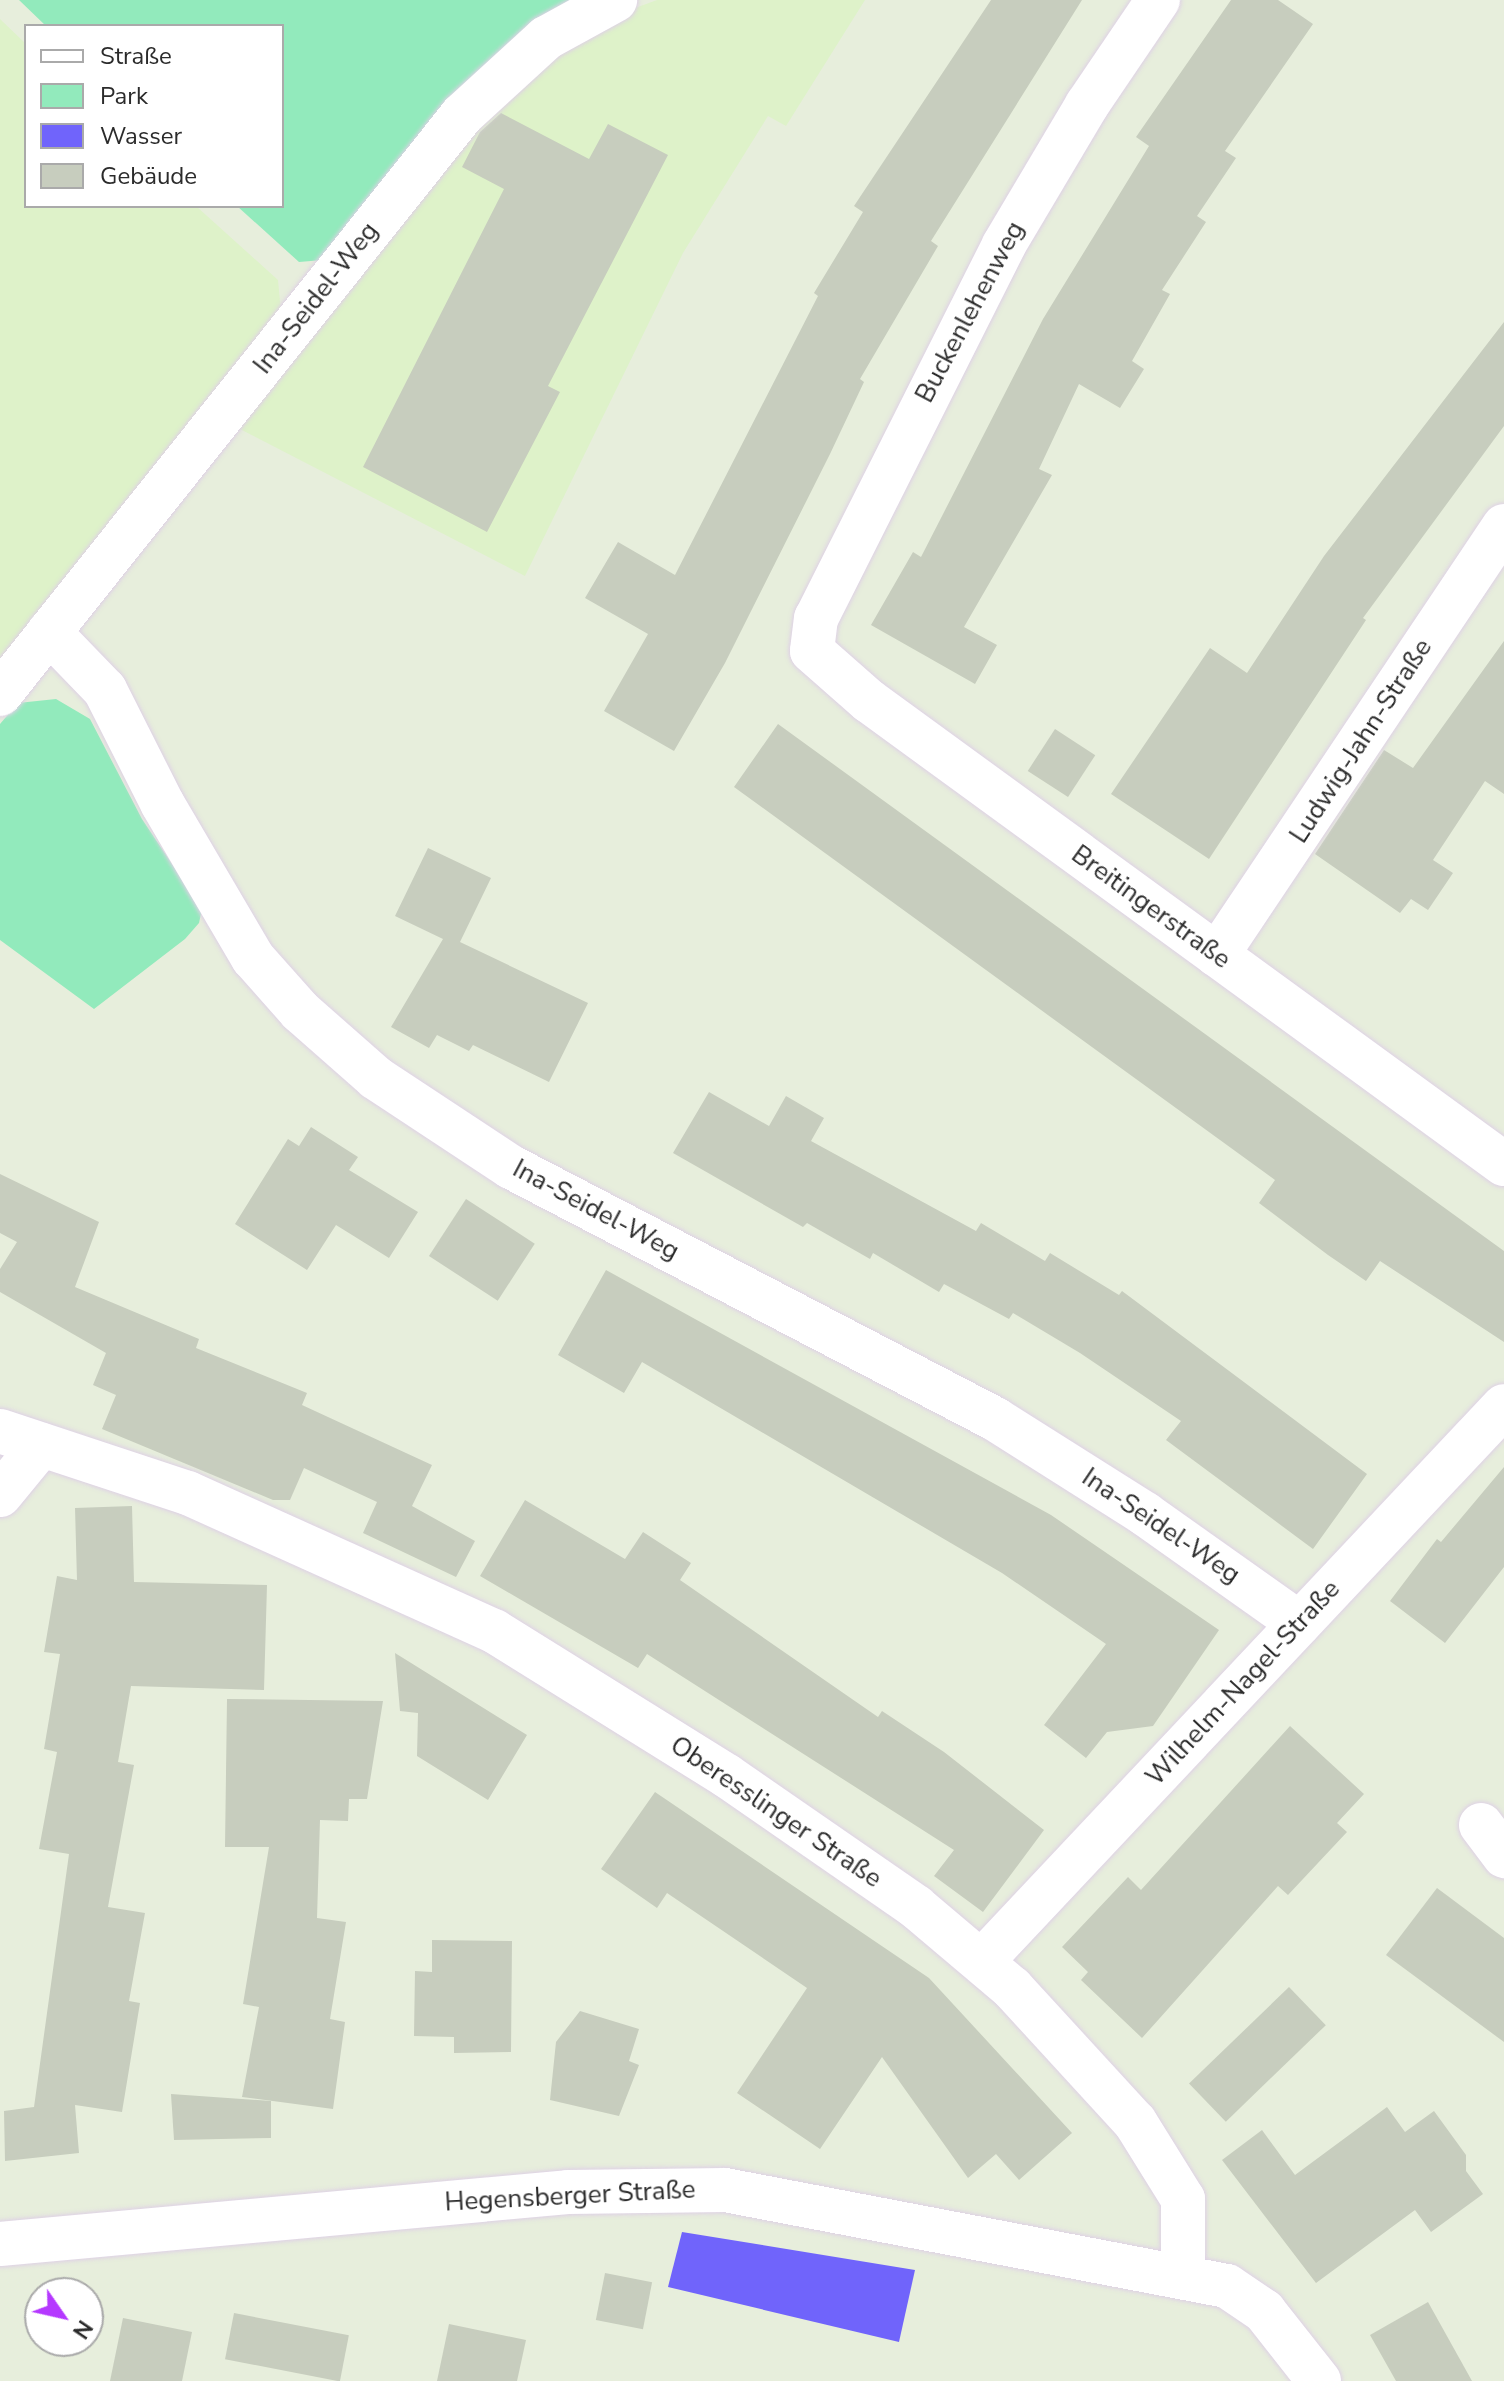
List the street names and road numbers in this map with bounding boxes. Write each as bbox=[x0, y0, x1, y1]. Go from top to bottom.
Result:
street label: Ina-Seidel-Weg bbox=[247, 216, 385, 380]
street label: Buckenlehenweg bbox=[909, 216, 1031, 408]
street label: Ludwig-Jahn-Straße bbox=[1283, 633, 1439, 849]
street label: Breitingerstraße bbox=[1065, 839, 1237, 975]
street label: Ina-Seidel-Weg bbox=[507, 1153, 685, 1267]
street label: Ina-Seidel-Weg bbox=[1076, 1462, 1246, 1590]
street label: Wilhelm-Nagel-Straße bbox=[1140, 1574, 1346, 1792]
street label: Oberesslinger Straße bbox=[664, 1730, 888, 1894]
street label: Hegensberger Straße bbox=[444, 2174, 696, 2218]

